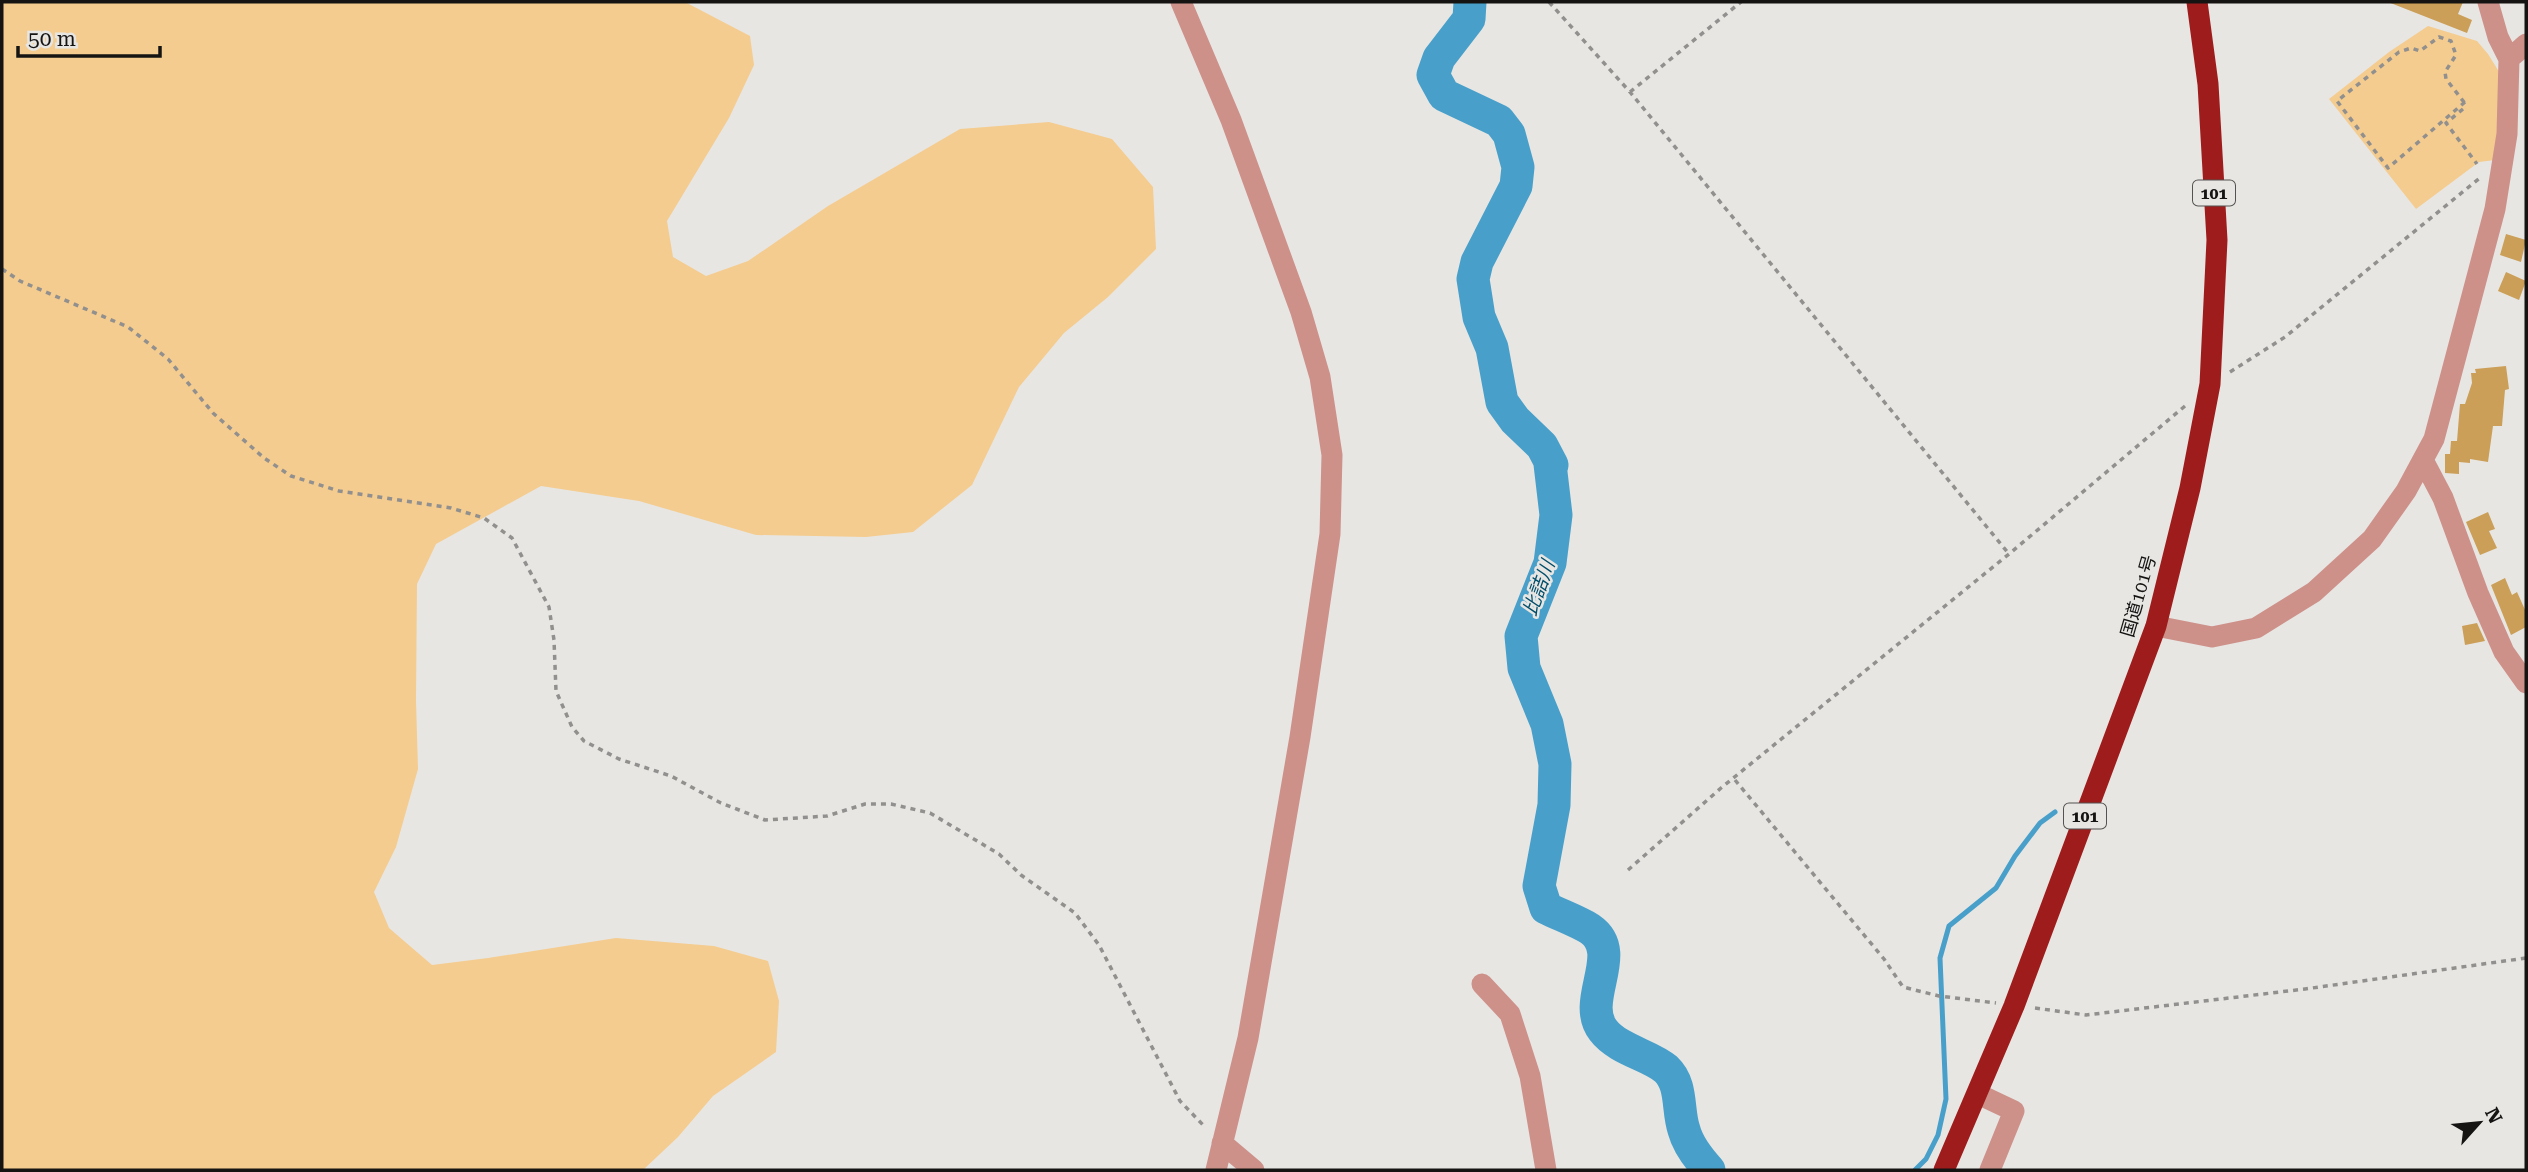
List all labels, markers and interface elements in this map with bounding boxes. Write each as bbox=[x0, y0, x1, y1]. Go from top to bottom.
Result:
scale bar bbox=[18, 14, 159, 58]
text: 50 m bbox=[28, 27, 76, 51]
road number: 101 bbox=[2193, 181, 2235, 206]
street label: 国道101号 bbox=[2116, 553, 2160, 639]
water label: 比詰川 bbox=[1518, 555, 1560, 619]
road number: 101 bbox=[2064, 804, 2106, 828]
north arrow bbox=[2444, 1088, 2514, 1158]
text: N bbox=[2480, 1104, 2507, 1128]

